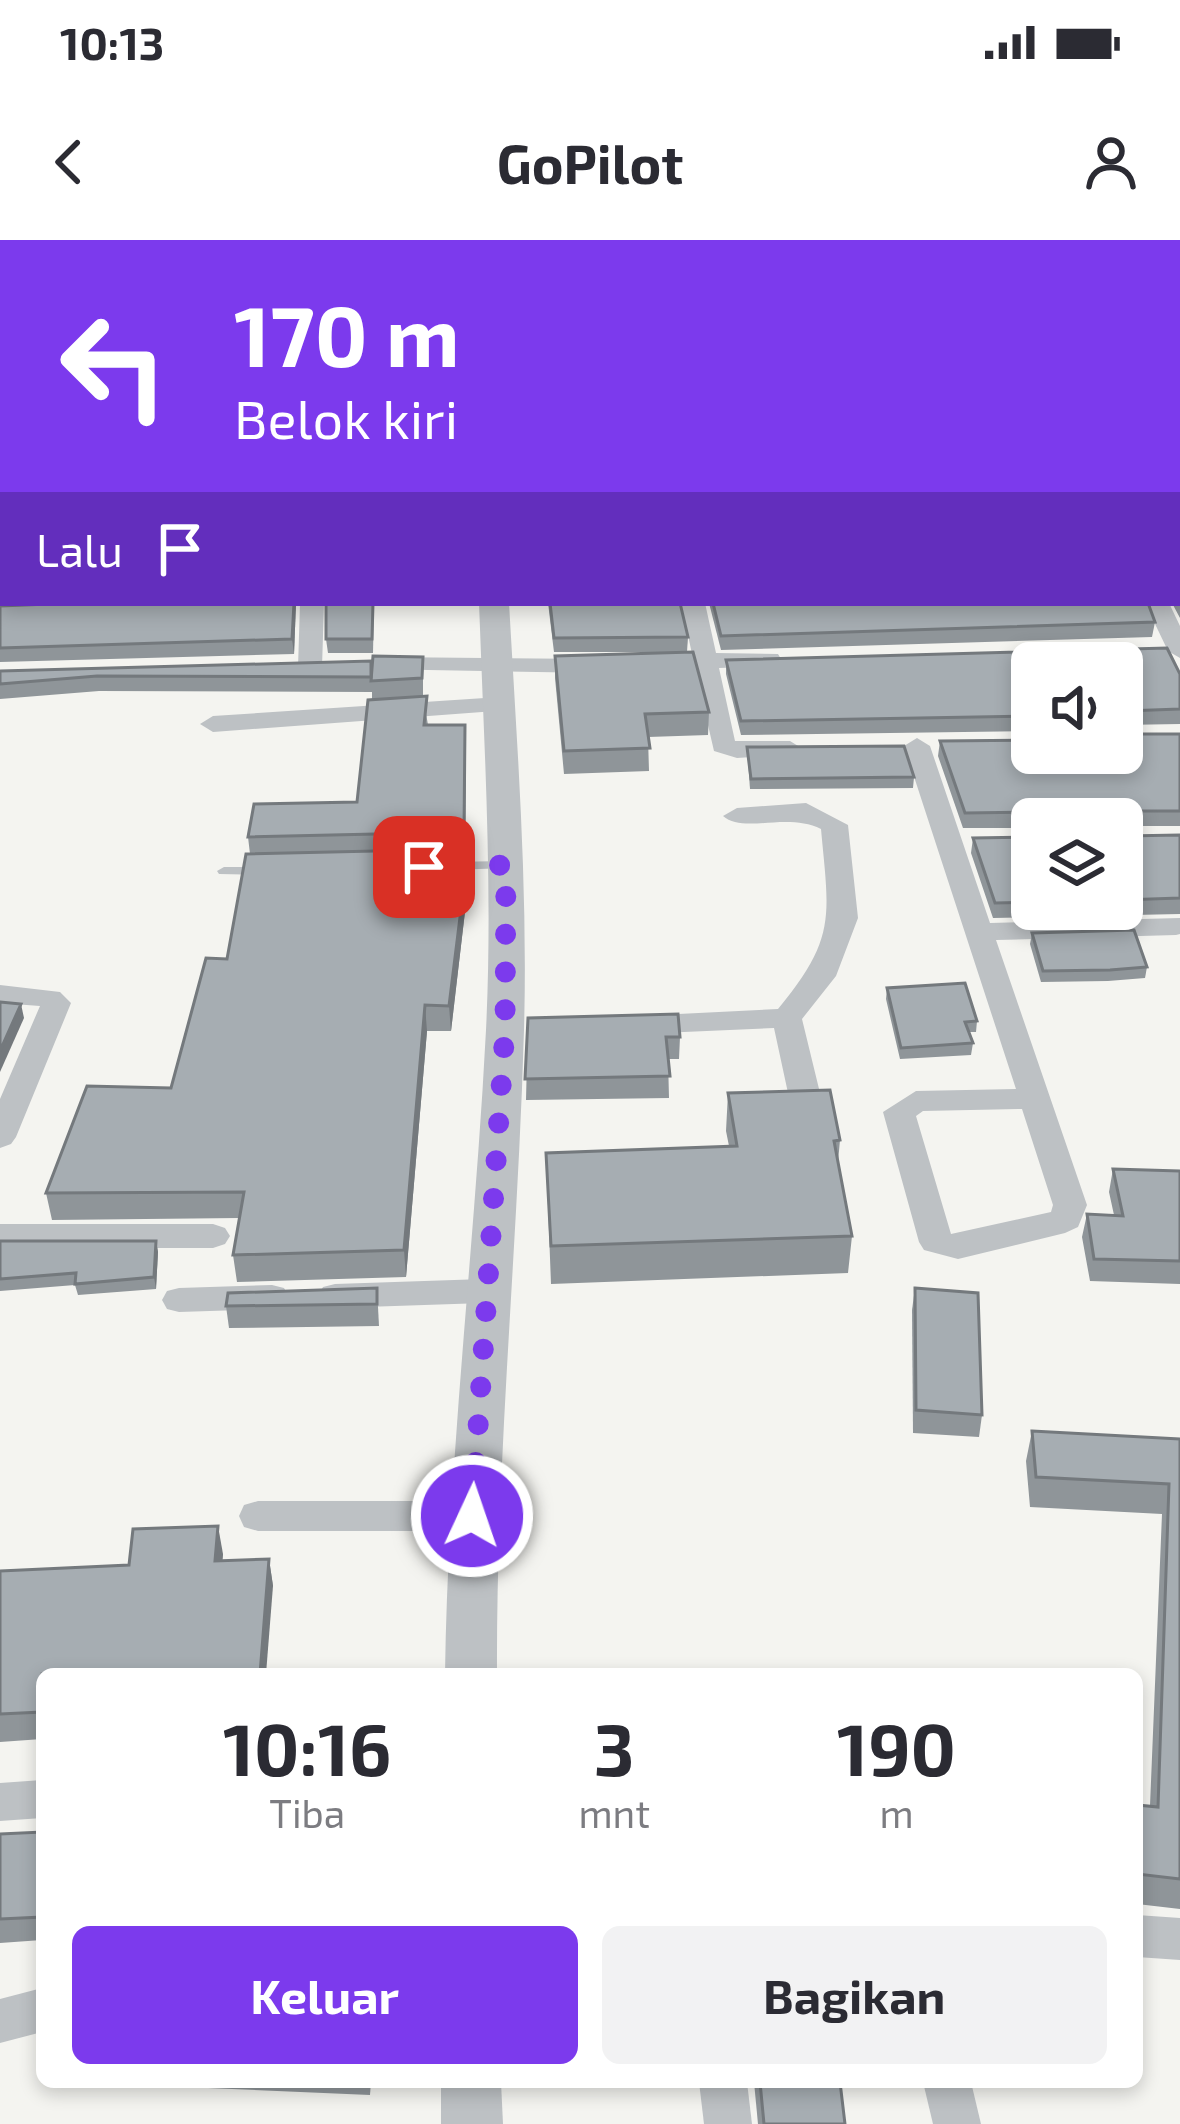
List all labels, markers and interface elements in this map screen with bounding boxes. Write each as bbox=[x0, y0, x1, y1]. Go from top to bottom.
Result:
text: 10:13 bbox=[60, 15, 164, 69]
icon: back bbox=[36, 129, 102, 195]
icon: person bbox=[1078, 129, 1144, 195]
text: GoPilot bbox=[497, 130, 683, 195]
text: 170 m bbox=[234, 283, 460, 384]
icon: left bbox=[36, 288, 192, 444]
text: Belok kiri bbox=[234, 385, 458, 450]
icon: arrive bbox=[147, 516, 213, 582]
text: Lalu bbox=[36, 522, 123, 576]
map controls bbox=[1011, 642, 1143, 930]
button: sound bbox=[1011, 642, 1143, 774]
button: layers bbox=[1011, 798, 1143, 930]
pin bbox=[373, 816, 475, 918]
icon: arrive bbox=[391, 834, 457, 900]
position arrow bbox=[409, 1453, 535, 1579]
text: 10:16 bbox=[223, 1704, 392, 1790]
text: 3 bbox=[594, 1704, 635, 1790]
text: 190 bbox=[837, 1704, 956, 1790]
text: Tiba bbox=[269, 1789, 345, 1836]
text: mnt bbox=[578, 1789, 650, 1836]
text: m bbox=[879, 1789, 914, 1836]
button: Keluar bbox=[72, 1926, 578, 2064]
button: Bagikan bbox=[602, 1926, 1107, 2064]

